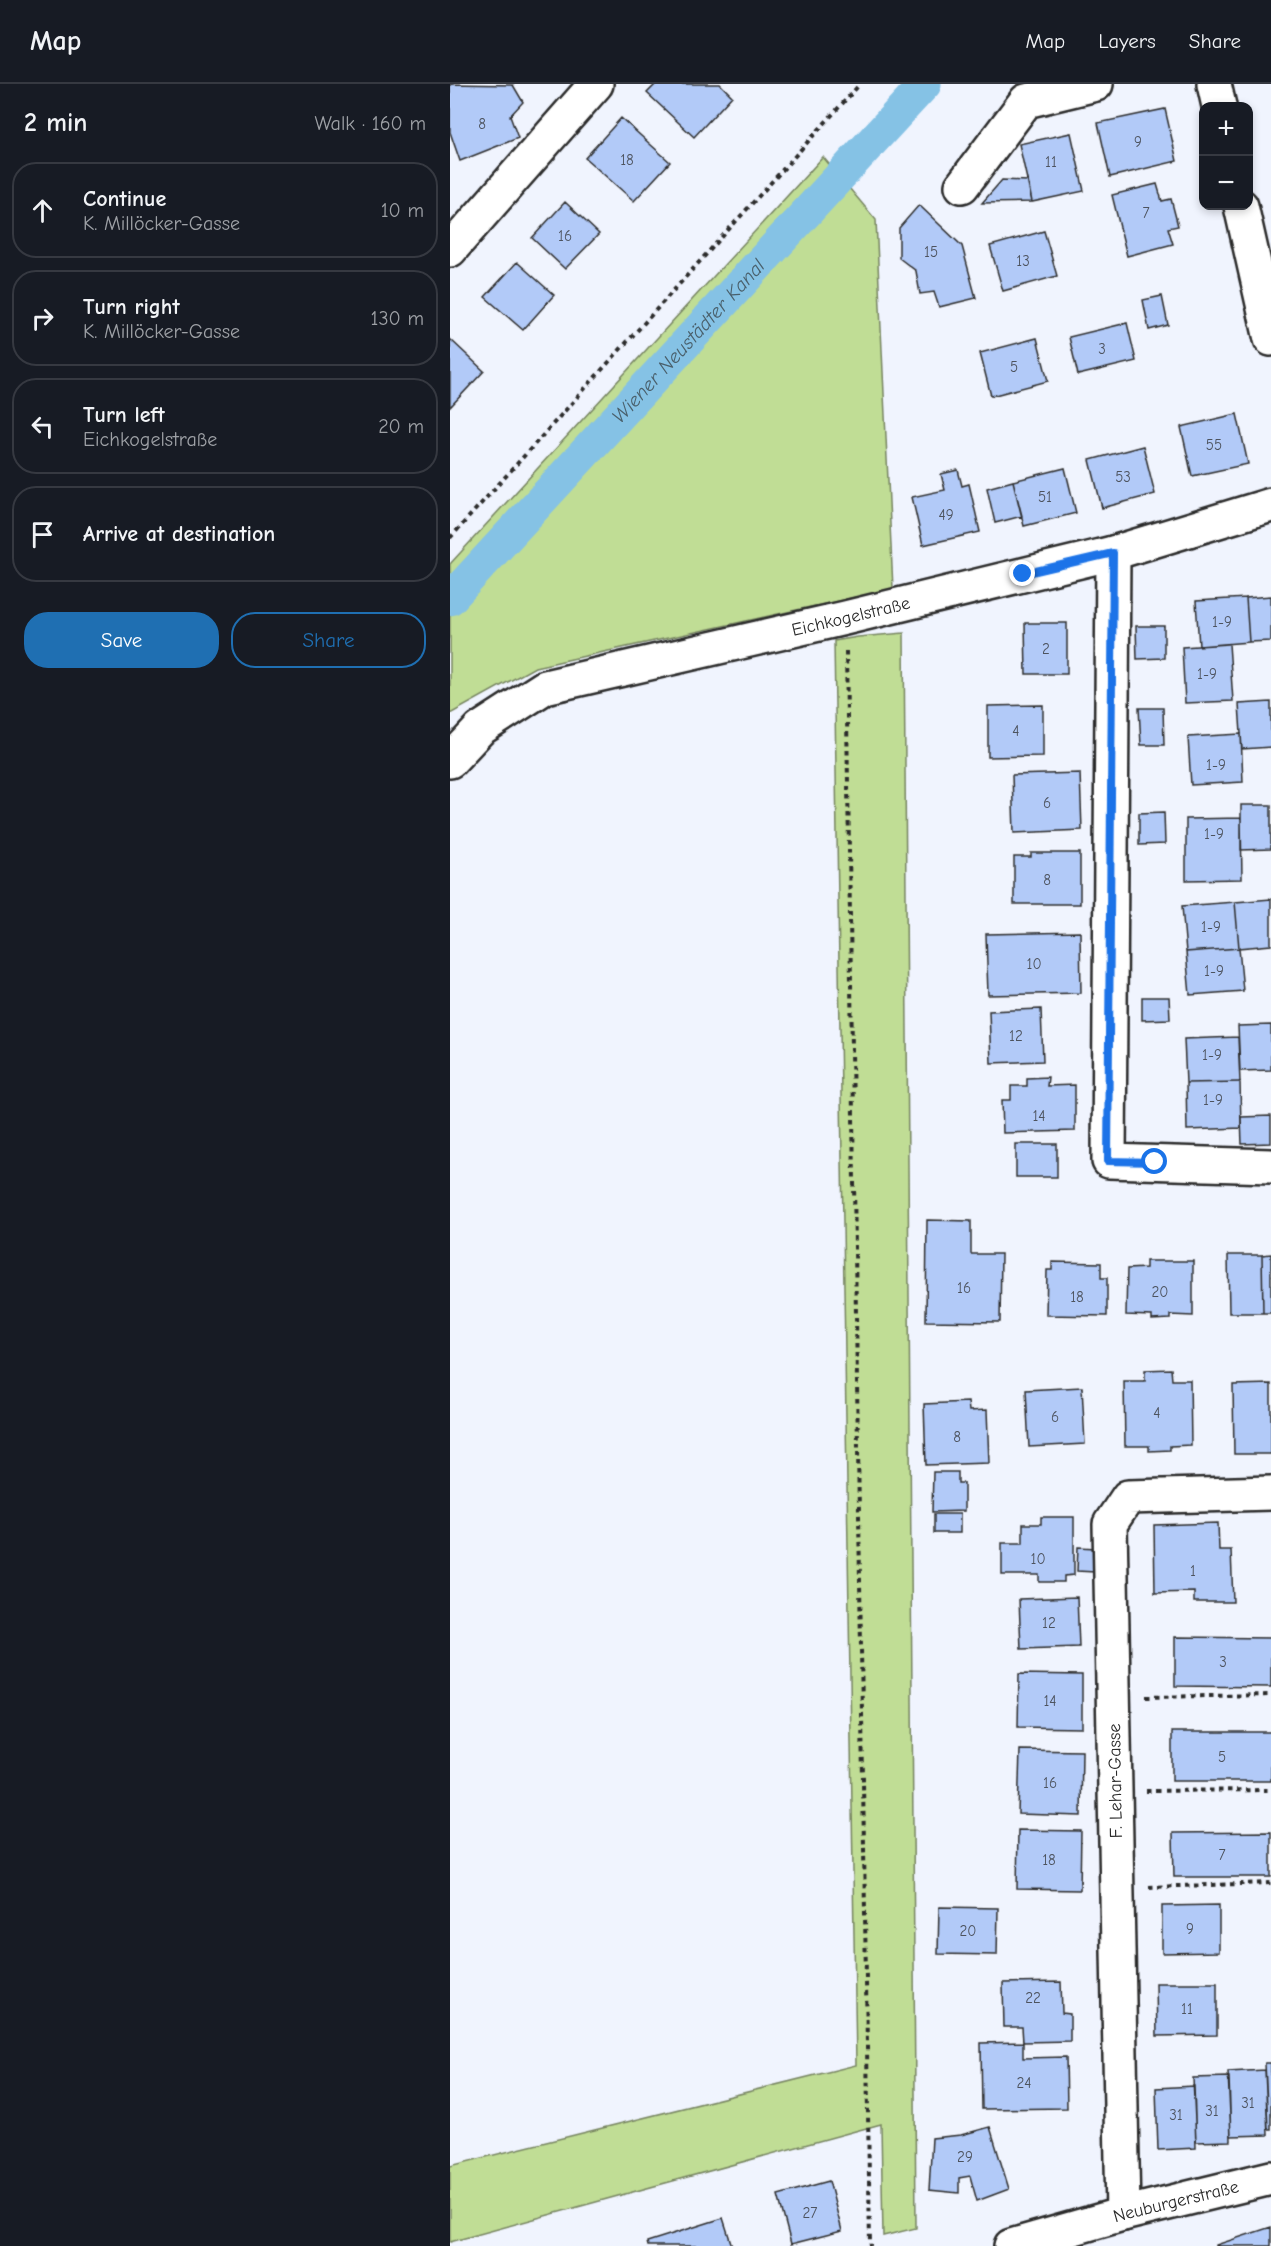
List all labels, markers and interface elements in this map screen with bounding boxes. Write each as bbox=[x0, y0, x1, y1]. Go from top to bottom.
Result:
text: Map bbox=[30, 25, 81, 57]
text: Map bbox=[1026, 29, 1065, 53]
text: Layers bbox=[1098, 29, 1156, 53]
text: Share bbox=[1189, 29, 1241, 53]
map controls bbox=[1199, 102, 1253, 210]
button: + bbox=[1199, 102, 1253, 156]
text: 2 min bbox=[24, 108, 87, 138]
text: Walk · 160 m bbox=[315, 112, 426, 135]
house number: 8 bbox=[478, 115, 486, 133]
house number: 9 bbox=[1134, 133, 1142, 151]
house number: 18 bbox=[620, 151, 634, 169]
house number: 11 bbox=[1045, 153, 1057, 171]
button: − bbox=[1199, 156, 1253, 210]
text: Continue bbox=[83, 186, 166, 212]
icon: ahead bbox=[26, 194, 59, 227]
text: 10 m bbox=[381, 199, 424, 222]
house number: 7 bbox=[1142, 204, 1150, 222]
text: K. Millöcker-Gasse bbox=[83, 212, 240, 235]
house number: 16 bbox=[558, 227, 572, 245]
house number: 15 bbox=[924, 243, 938, 261]
house number: 13 bbox=[1016, 252, 1030, 270]
water label: Wiener Neustädter Kanal bbox=[607, 254, 770, 428]
text: Turn right bbox=[83, 294, 180, 320]
icon: right bbox=[26, 302, 59, 335]
text: 130 m bbox=[371, 307, 424, 330]
text: K. Millöcker-Gasse bbox=[83, 320, 240, 343]
house number: 3 bbox=[1098, 340, 1106, 358]
house number: 5 bbox=[1010, 358, 1018, 376]
text: Turn left bbox=[83, 402, 165, 428]
icon: left bbox=[26, 410, 59, 443]
text: 20 m bbox=[378, 415, 424, 438]
text: Eichkogelstraße bbox=[83, 428, 217, 451]
house number: 55 bbox=[1206, 436, 1222, 454]
house number: 53 bbox=[1115, 468, 1131, 486]
house number: 51 bbox=[1038, 488, 1052, 506]
house number: 49 bbox=[938, 506, 954, 524]
icon: arrive bbox=[26, 518, 59, 551]
text: Arrive at destination bbox=[83, 521, 275, 547]
route end bbox=[1009, 560, 1035, 586]
street label: Eichkogelstraße bbox=[790, 593, 912, 641]
button: Save bbox=[24, 612, 219, 668]
button: Share bbox=[231, 612, 426, 668]
house number: 1-9 bbox=[1212, 613, 1232, 631]
house number: 2 bbox=[1042, 640, 1050, 658]
house number: 1-9 bbox=[1197, 665, 1217, 683]
house number: 4 bbox=[1012, 722, 1020, 740]
house number: 1-9 bbox=[1206, 756, 1226, 774]
house number: 6 bbox=[1043, 794, 1051, 812]
house number: 1-9 bbox=[1204, 825, 1224, 843]
house number: 8 bbox=[1043, 871, 1051, 889]
house number: 1-9 bbox=[1201, 918, 1221, 936]
house number: 10 bbox=[1026, 955, 1042, 973]
house number: 1-9 bbox=[1204, 962, 1224, 980]
house number: 12 bbox=[1009, 1027, 1023, 1045]
house number: 1-9 bbox=[1202, 1046, 1222, 1064]
house number: 1-9 bbox=[1203, 1091, 1223, 1109]
house number: 14 bbox=[1032, 1107, 1046, 1125]
route start bbox=[1141, 1148, 1167, 1174]
house number: 16 bbox=[957, 1279, 971, 1297]
house number: 20 bbox=[1152, 1283, 1168, 1301]
house number: 18 bbox=[1070, 1288, 1084, 1306]
house number: 4 bbox=[1153, 1404, 1161, 1422]
house number: 6 bbox=[1051, 1408, 1059, 1426]
house number: 8 bbox=[953, 1428, 961, 1446]
house number: 10 bbox=[1030, 1550, 1046, 1568]
house number: 1 bbox=[1190, 1562, 1196, 1580]
house number: 12 bbox=[1042, 1614, 1056, 1632]
house number: 3 bbox=[1219, 1653, 1227, 1671]
house number: 14 bbox=[1043, 1692, 1057, 1710]
street label: F. Lehar-Gasse bbox=[1104, 1723, 1127, 1839]
house number: 5 bbox=[1218, 1748, 1226, 1766]
house number: 16 bbox=[1043, 1774, 1057, 1792]
house number: 7 bbox=[1218, 1846, 1226, 1864]
house number: 18 bbox=[1042, 1851, 1056, 1869]
house number: 9 bbox=[1186, 1920, 1194, 1938]
house number: 20 bbox=[960, 1922, 976, 1940]
house number: 22 bbox=[1025, 1989, 1041, 2007]
house number: 11 bbox=[1181, 2000, 1193, 2018]
house number: 24 bbox=[1016, 2074, 1032, 2092]
house number: 31 bbox=[1241, 2094, 1255, 2112]
house number: 31 bbox=[1205, 2102, 1219, 2120]
house number: 31 bbox=[1169, 2106, 1183, 2124]
house number: 29 bbox=[957, 2148, 973, 2166]
street label: Neuburgerstraße bbox=[1111, 2176, 1241, 2227]
house number: 27 bbox=[803, 2204, 817, 2222]

